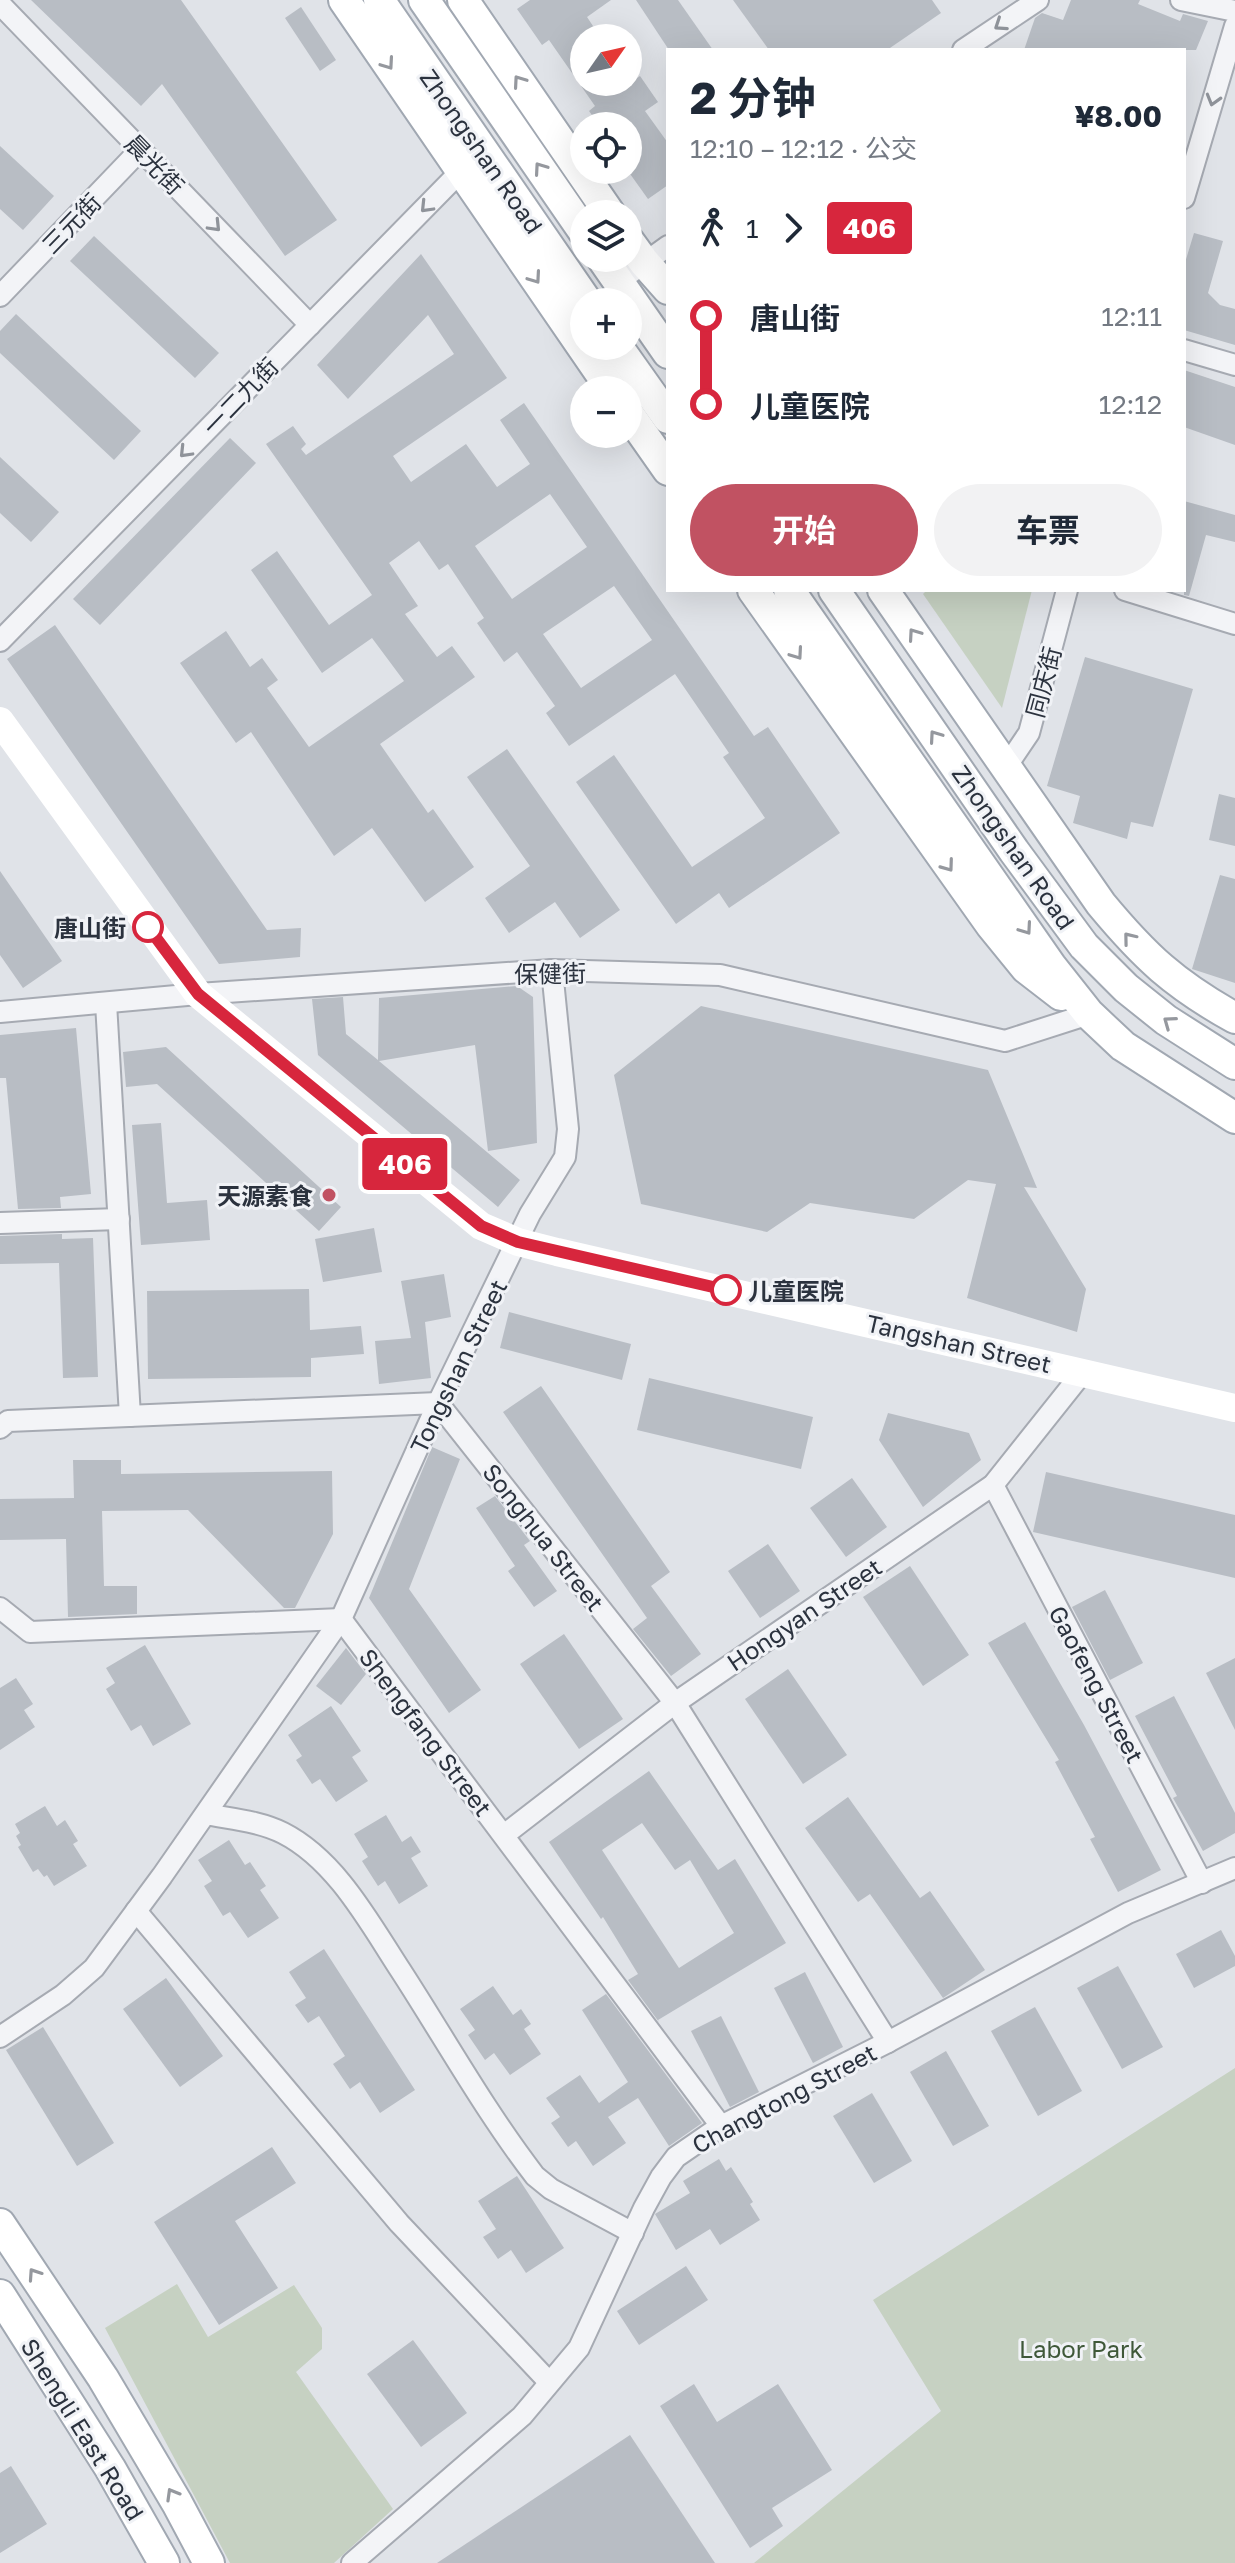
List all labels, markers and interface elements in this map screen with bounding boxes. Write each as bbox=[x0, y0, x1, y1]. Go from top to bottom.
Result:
one-way arrow bbox=[994, 15, 1009, 30]
north arrow bbox=[570, 24, 642, 96]
map controls bbox=[570, 24, 642, 448]
one-way arrow bbox=[378, 56, 393, 70]
street label: Zhongshan Road bbox=[415, 63, 549, 239]
text: 2 分钟 bbox=[690, 71, 816, 124]
one-way arrow bbox=[514, 75, 529, 89]
one-way arrow bbox=[1206, 93, 1222, 107]
text: ¥8.00 bbox=[1074, 98, 1162, 134]
button: locate bbox=[570, 112, 642, 184]
street label: 晨光街 bbox=[120, 128, 190, 200]
text: 12:10 – 12:12 · 公交 bbox=[690, 133, 917, 164]
one-way arrow bbox=[535, 163, 550, 177]
street label: 三元街 bbox=[36, 187, 106, 259]
one-way arrow bbox=[421, 198, 435, 212]
button: layers bbox=[570, 200, 642, 272]
icon: walk bbox=[690, 206, 734, 250]
icon: forward bbox=[771, 206, 815, 250]
text: 406 bbox=[843, 211, 896, 244]
text: 1 bbox=[746, 213, 759, 244]
one-way arrow bbox=[206, 217, 220, 231]
one-way arrow bbox=[525, 270, 540, 284]
button: + bbox=[570, 288, 642, 360]
text: 唐山街 bbox=[750, 300, 840, 336]
text: 12:11 bbox=[1101, 301, 1162, 332]
street label: 一二九街 bbox=[196, 351, 284, 441]
button: − bbox=[570, 376, 642, 448]
text: 儿童医院 bbox=[750, 388, 870, 424]
text: 12:12 bbox=[1099, 389, 1162, 420]
one-way arrow bbox=[180, 443, 194, 457]
button: 开始 bbox=[690, 484, 918, 576]
button: 车票 bbox=[934, 484, 1162, 576]
one-way arrow bbox=[909, 629, 924, 643]
street label: 同庆街 bbox=[1020, 643, 1066, 721]
one-way arrow bbox=[787, 645, 802, 659]
one-way arrow bbox=[930, 731, 945, 745]
street label: Zhongshan Road bbox=[947, 759, 1081, 935]
one-way arrow bbox=[938, 857, 952, 872]
marker: 唐山街 bbox=[133, 912, 163, 942]
place label: 唐山街 bbox=[54, 913, 126, 942]
one-way arrow bbox=[1016, 921, 1031, 935]
one-way arrow bbox=[1124, 932, 1139, 947]
street label: 保健街 bbox=[514, 958, 586, 988]
one-way arrow bbox=[1164, 1018, 1178, 1032]
line badge: 406 bbox=[359, 1138, 451, 1190]
text: 406 bbox=[378, 1147, 432, 1180]
place label: 天源素食 bbox=[217, 1181, 313, 1210]
marker: 天源素食 bbox=[320, 1186, 338, 1204]
street label: Tongshan Street bbox=[403, 1274, 513, 1458]
marker: 儿童医院 bbox=[711, 1275, 741, 1305]
place label: 儿童医院 bbox=[748, 1276, 844, 1305]
street label: Tangshan Street bbox=[864, 1308, 1054, 1378]
street label: Songhua Street bbox=[477, 1457, 611, 1617]
street label: Hongyan Street bbox=[721, 1552, 887, 1676]
street label: Gaofeng Street bbox=[1043, 1601, 1151, 1767]
street label: Shengfang Street bbox=[354, 1643, 498, 1821]
street label: Changtong Street bbox=[687, 2037, 881, 2159]
one-way arrow bbox=[29, 2269, 44, 2283]
street label: Shengli East Road bbox=[15, 2333, 151, 2525]
park label: Labor Park bbox=[1019, 2334, 1143, 2363]
one-way arrow bbox=[166, 2488, 182, 2503]

